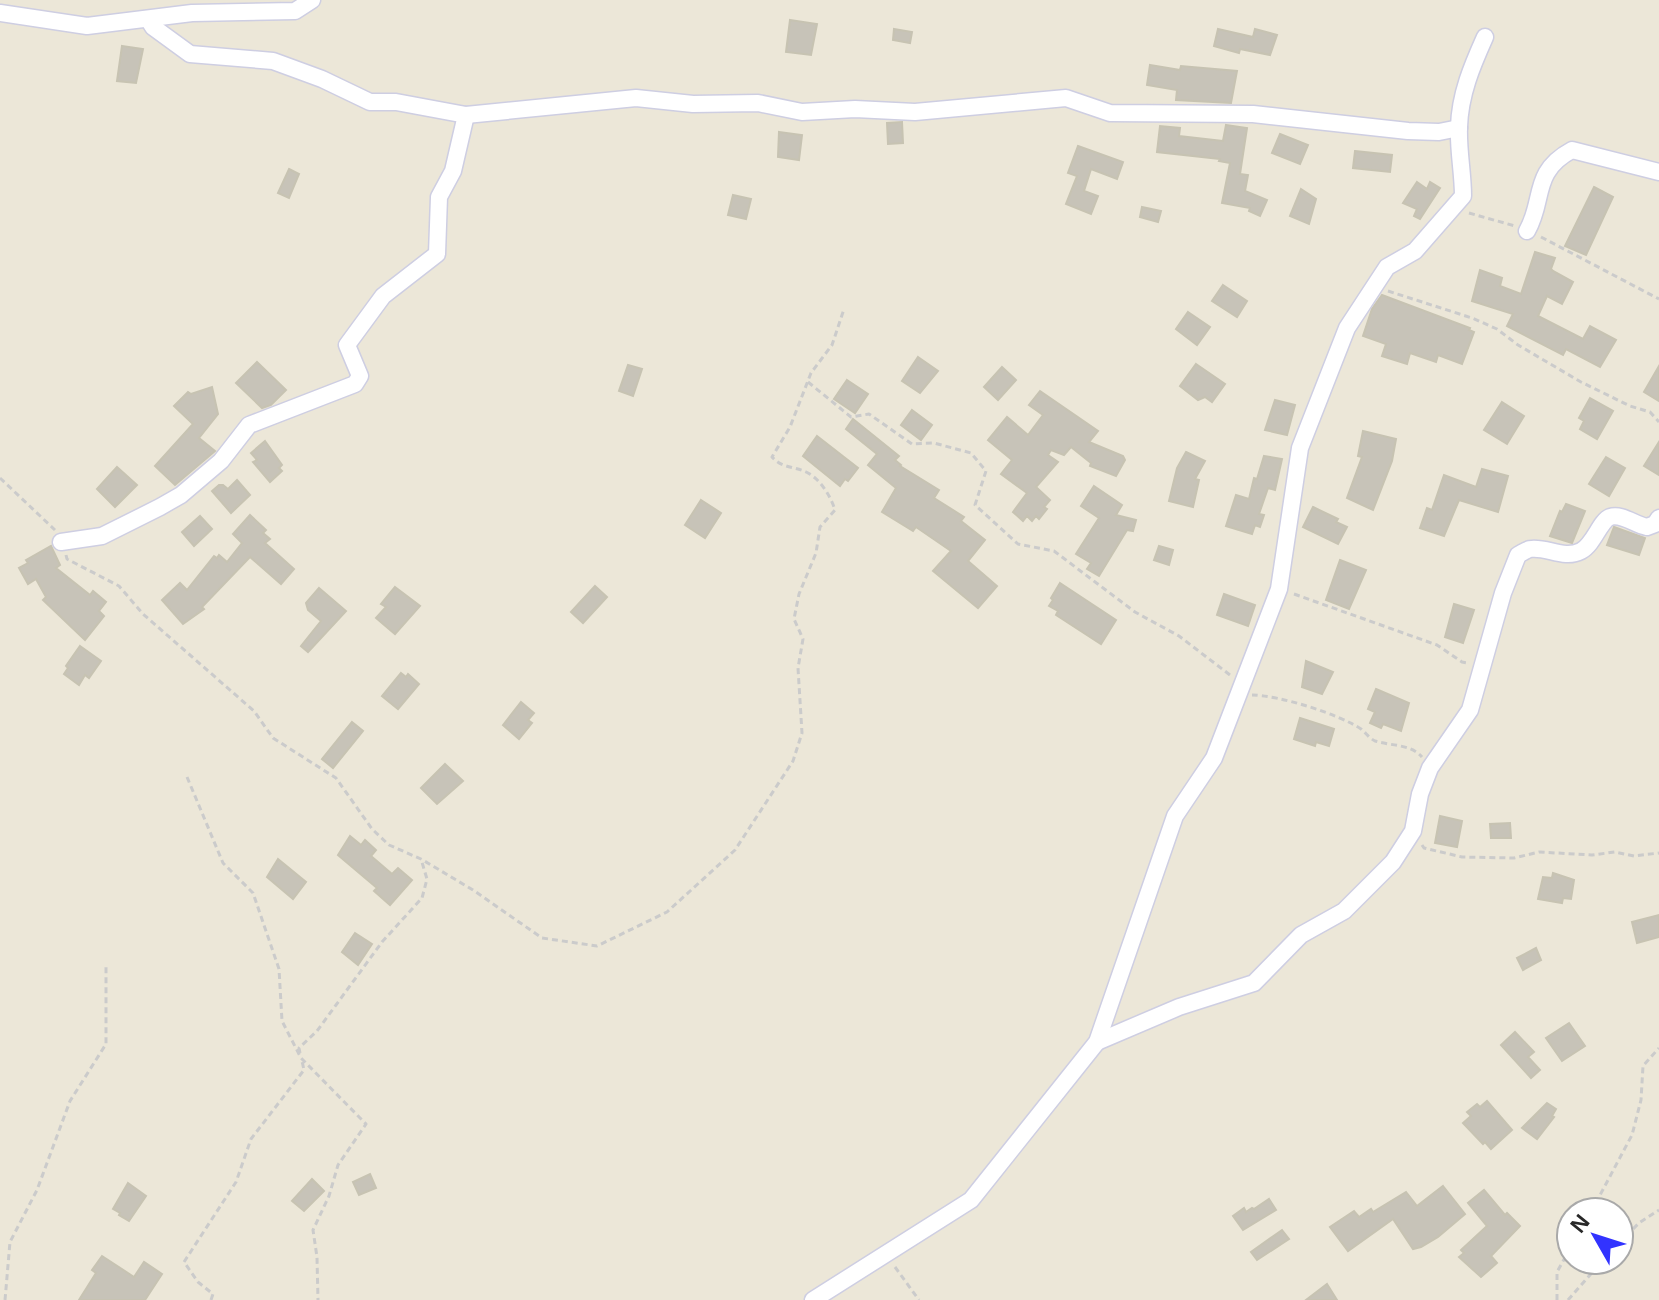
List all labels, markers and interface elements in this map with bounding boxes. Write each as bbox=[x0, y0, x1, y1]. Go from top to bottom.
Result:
north arrow bbox=[1555, 1196, 1635, 1276]
text: N bbox=[1565, 1210, 1595, 1238]

